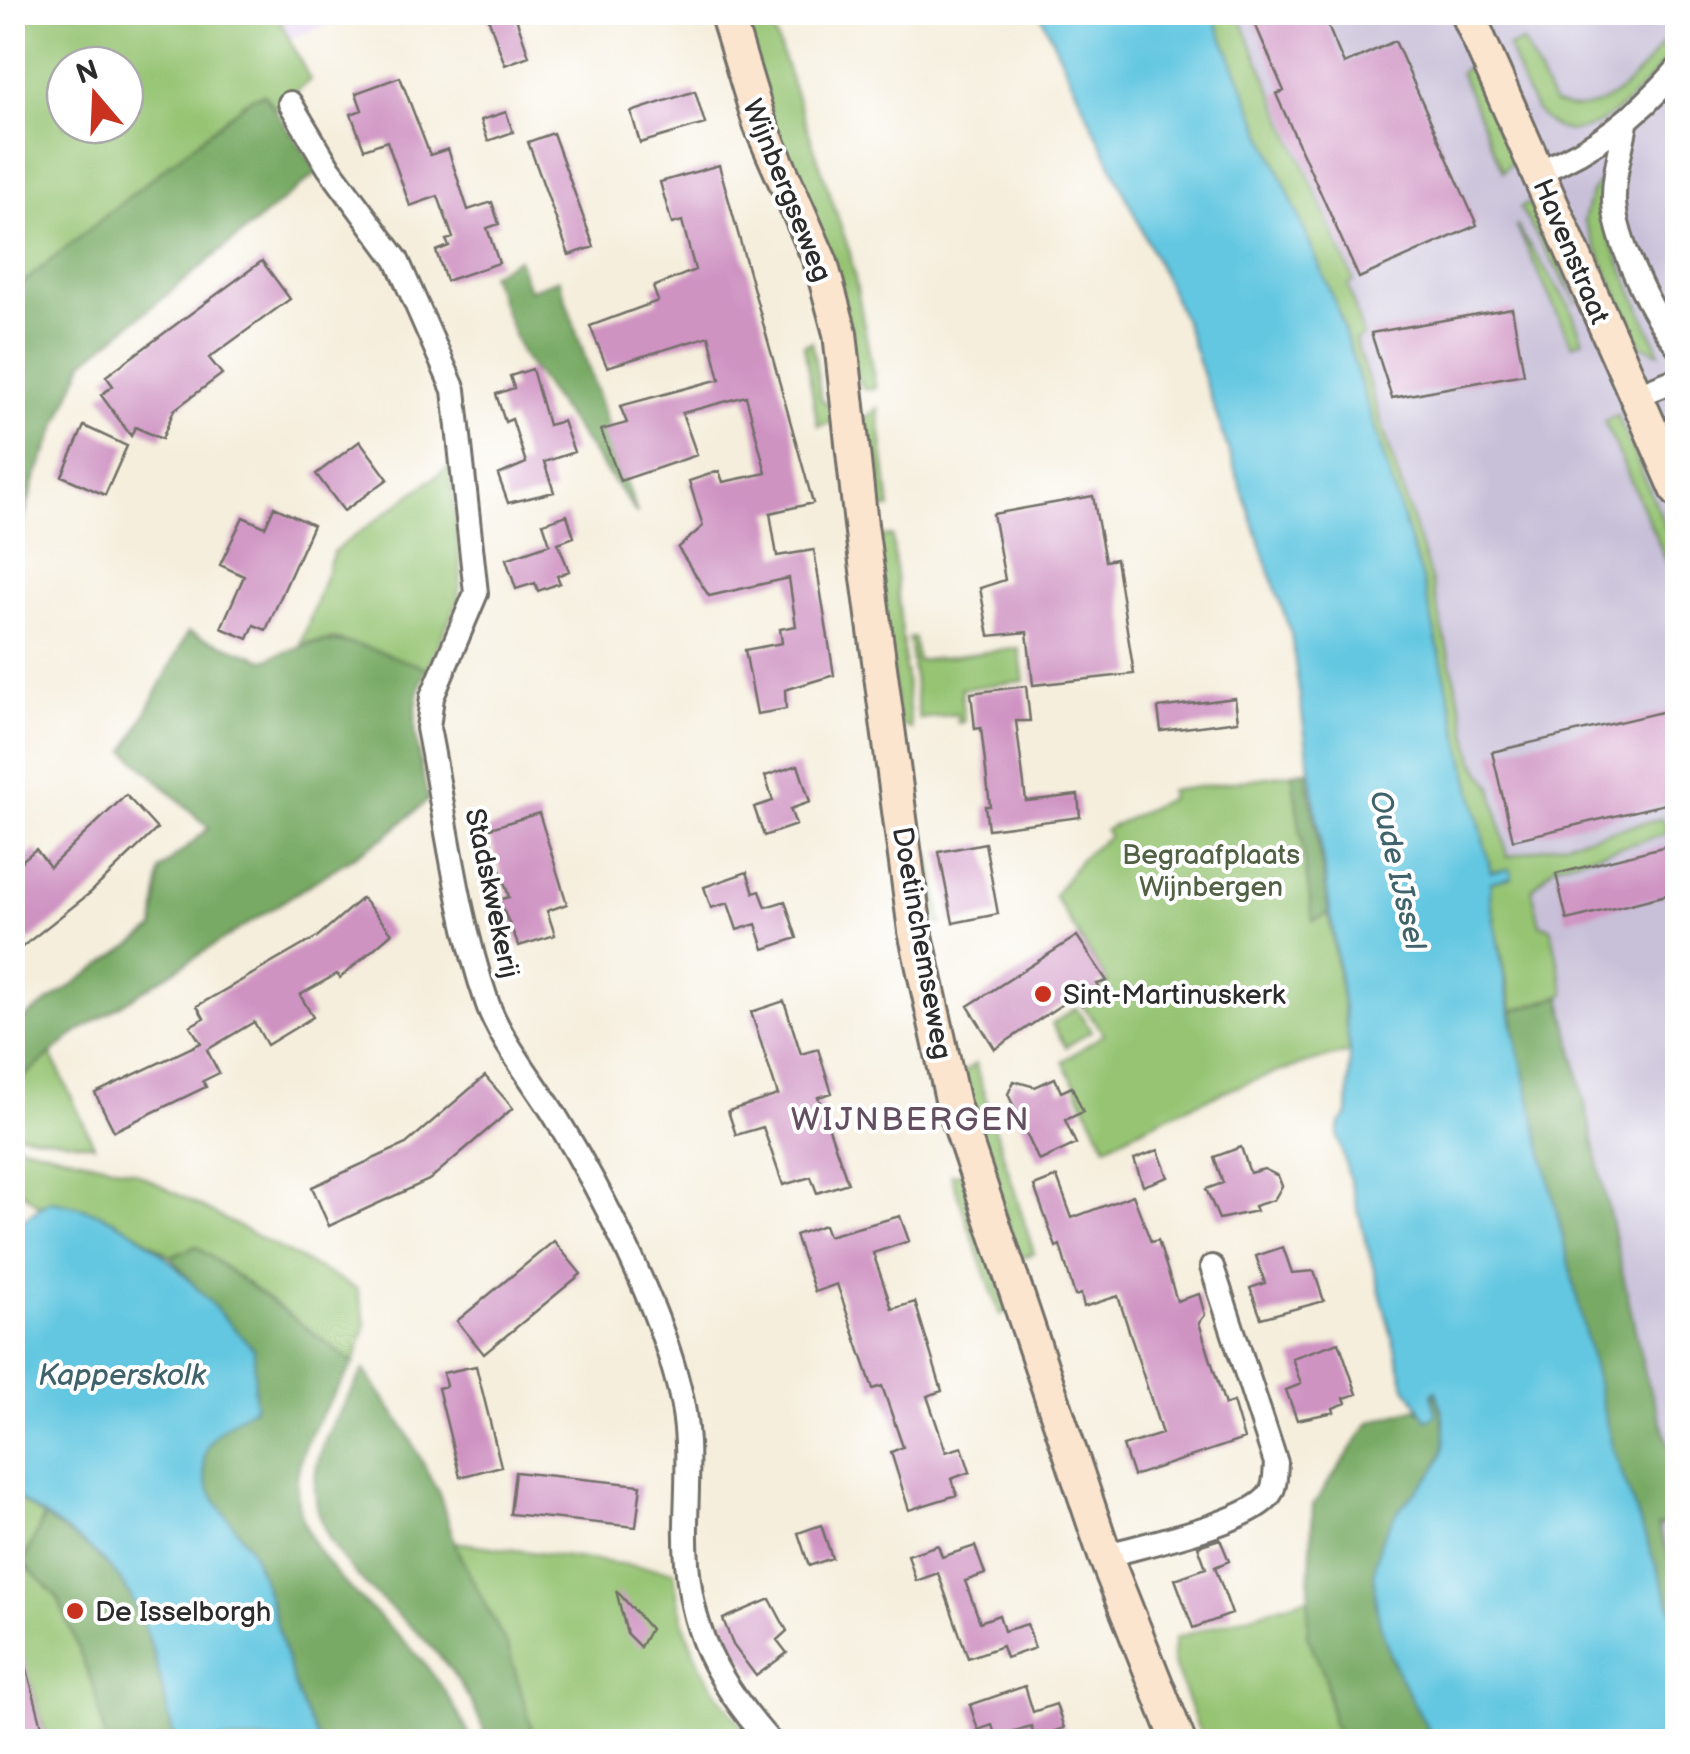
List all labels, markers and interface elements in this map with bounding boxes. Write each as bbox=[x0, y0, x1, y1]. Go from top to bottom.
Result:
north arrow bbox=[45, 45, 145, 145]
text: N bbox=[72, 54, 103, 92]
street label: Wijnbergseweg bbox=[735, 95, 838, 286]
street label: Havenstraat bbox=[1525, 174, 1616, 329]
water label: Oude IJssel bbox=[1361, 787, 1433, 954]
street label: Stadskwekerij bbox=[457, 805, 526, 981]
street label: Doetinchemseweg bbox=[885, 824, 958, 1062]
park label: Begraafplaats Wijnbergen bbox=[1122, 839, 1300, 904]
place label: Sint-Martinuskerk bbox=[1063, 979, 1286, 1012]
marker: Sint-Martinuskerk bbox=[1032, 983, 1054, 1005]
district label: WIJNBERGEN bbox=[791, 1101, 1031, 1140]
water label: Kapperskolk bbox=[38, 1358, 207, 1394]
place label: De Isselborgh bbox=[95, 1596, 271, 1629]
marker: De Isselborgh bbox=[64, 1600, 86, 1622]

